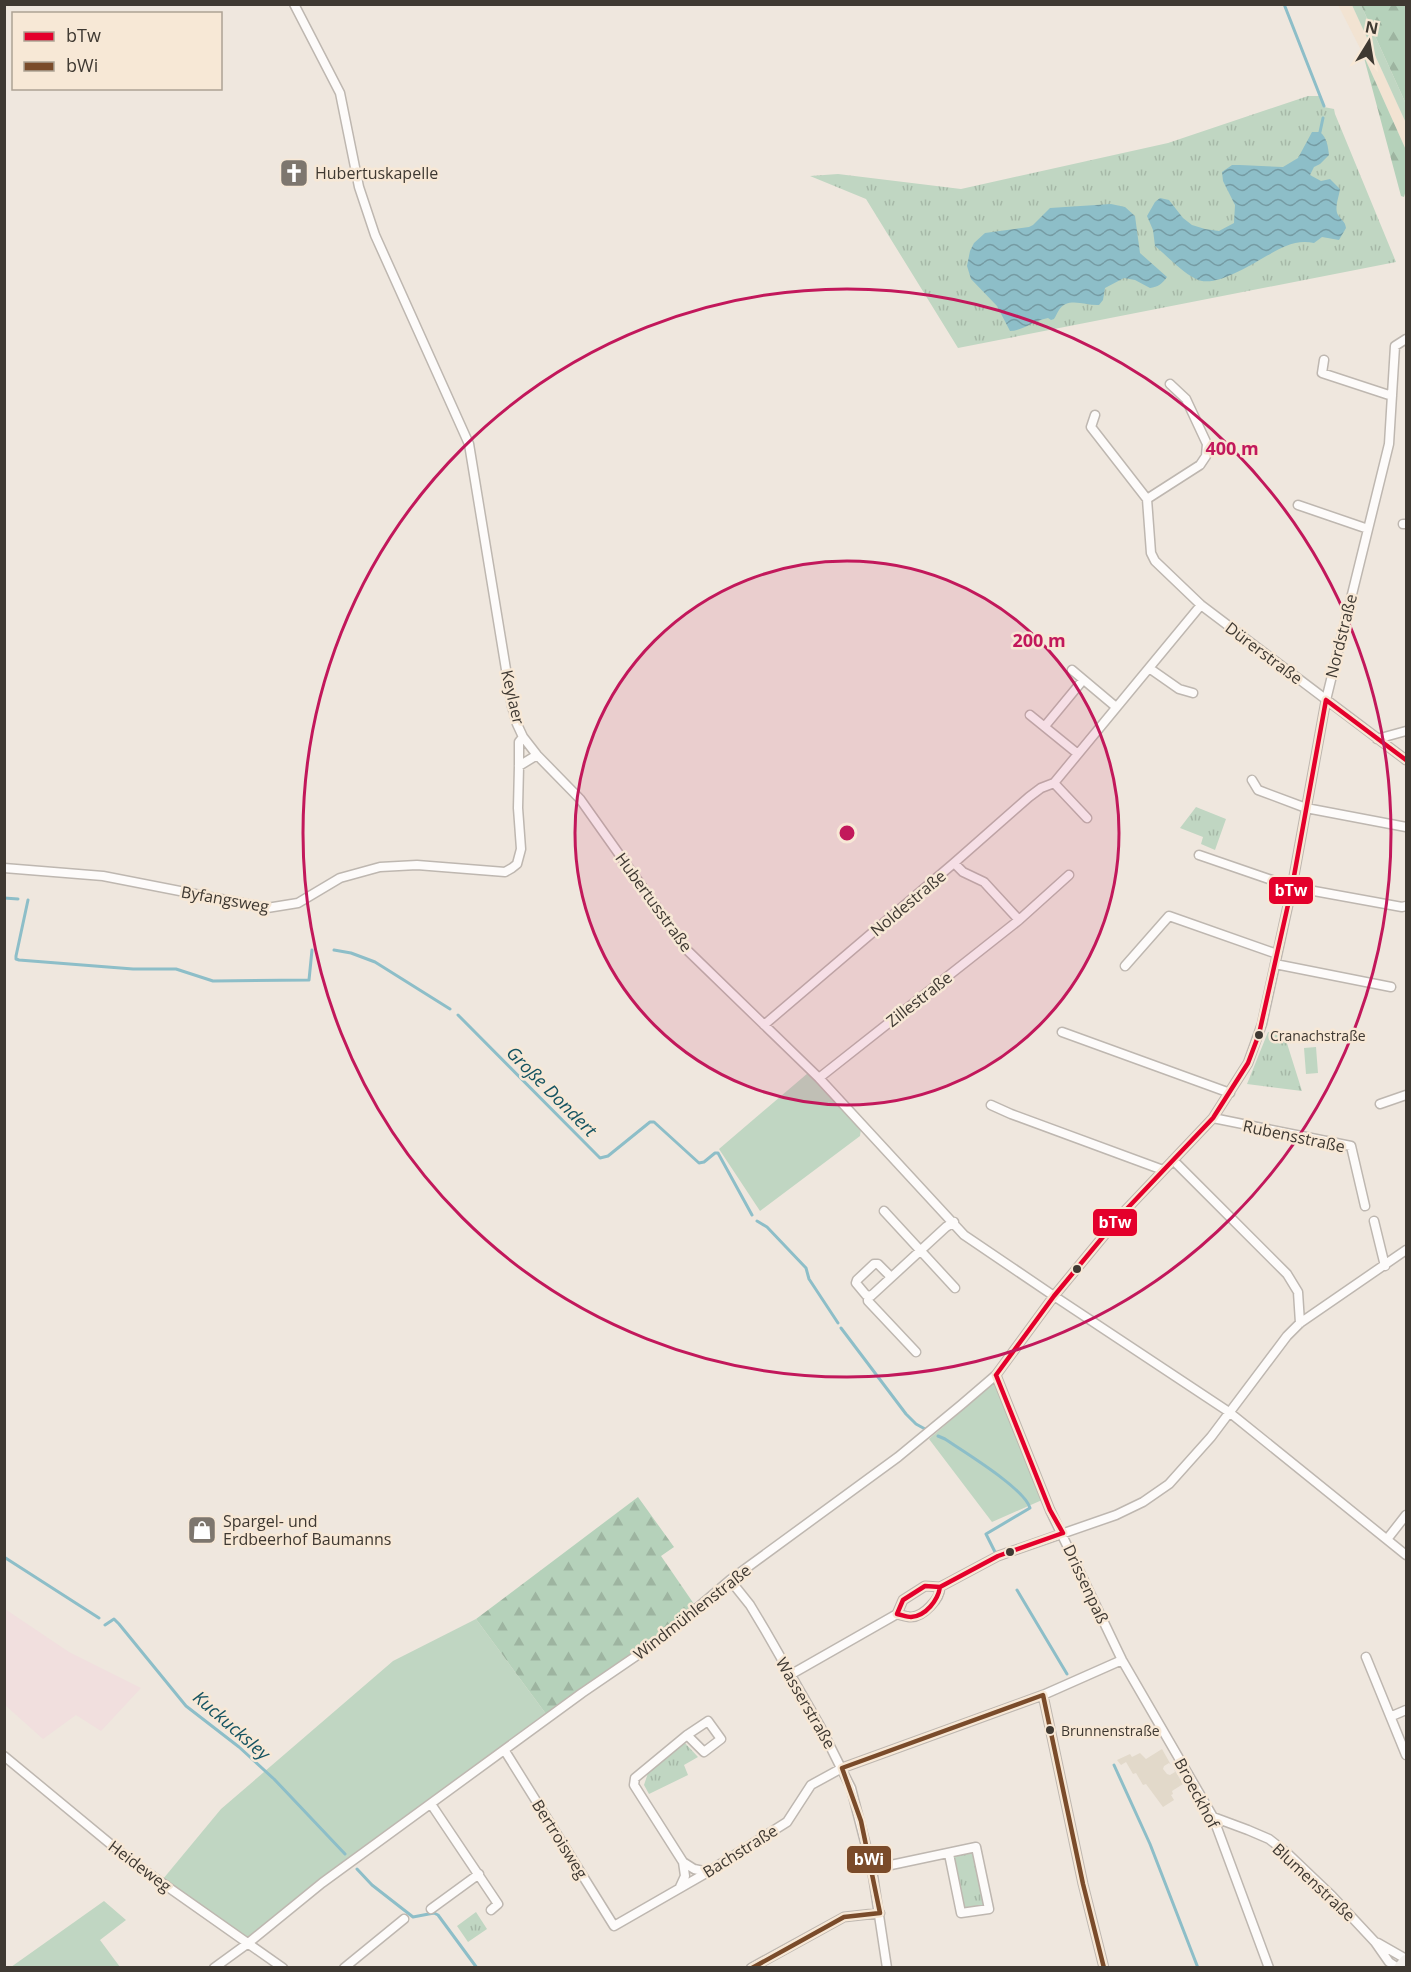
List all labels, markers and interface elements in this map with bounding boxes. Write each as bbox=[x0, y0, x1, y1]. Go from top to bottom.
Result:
legend bbox=[12, 12, 222, 90]
north arrow bbox=[1339, 12, 1399, 72]
text: N bbox=[1363, 15, 1380, 39]
text: bTw bbox=[66, 23, 101, 47]
text: bWi bbox=[66, 53, 98, 77]
church icon: Hubertuskapelle bbox=[278, 157, 310, 189]
place label: Hubertuskapelle bbox=[315, 162, 438, 184]
text: 400 m bbox=[1205, 436, 1259, 460]
street label: Nordstraße bbox=[1320, 592, 1362, 680]
street label: Dürerstraße bbox=[1221, 617, 1307, 689]
text: 200 m bbox=[1012, 628, 1066, 652]
street label: Keylaer bbox=[496, 668, 530, 727]
centre of rings bbox=[837, 823, 857, 843]
street label: Hubertusstraße bbox=[610, 848, 698, 956]
street label: Noldestraße bbox=[866, 865, 950, 941]
line badge: bTw bbox=[1268, 876, 1314, 905]
text: bTw bbox=[1274, 879, 1308, 901]
street label: Byfangsweg bbox=[179, 880, 271, 918]
street label: Zillestraße bbox=[882, 966, 956, 1032]
place label: Cranachstraße bbox=[1270, 1026, 1366, 1045]
marker: Cranachstraße bbox=[1253, 1029, 1265, 1041]
water label: Große Dondert bbox=[502, 1041, 603, 1142]
street label: Rubensstraße bbox=[1241, 1114, 1347, 1158]
line badge: bTw bbox=[1092, 1208, 1138, 1237]
text: bTw bbox=[1098, 1211, 1132, 1233]
unlabelled marker bbox=[1071, 1263, 1083, 1275]
place label: Spargel- und Erdbeerhof Baumanns bbox=[223, 1510, 391, 1550]
shop icon: Spargel- und Erdbeerhof Baumanns bbox=[186, 1514, 218, 1546]
street label: Drissenpaß bbox=[1058, 1541, 1114, 1627]
unlabelled marker bbox=[1004, 1546, 1016, 1558]
street label: Windmühlenstraße bbox=[629, 1559, 755, 1665]
street label: Wasserstraße bbox=[771, 1653, 841, 1753]
water label: Kuckucksley bbox=[189, 1685, 277, 1766]
place label: Brunnenstraße bbox=[1061, 1721, 1160, 1740]
marker: Brunnenstraße bbox=[1044, 1724, 1056, 1736]
street label: Broeckhof bbox=[1169, 1754, 1225, 1833]
street label: Bertroisweg bbox=[527, 1795, 593, 1883]
street label: Bachstraße bbox=[698, 1819, 782, 1883]
street label: Heideweg bbox=[104, 1835, 176, 1897]
street label: Blumenstraße bbox=[1268, 1838, 1360, 1926]
line badge: bWi bbox=[846, 1845, 892, 1874]
text: bWi bbox=[854, 1848, 884, 1870]

